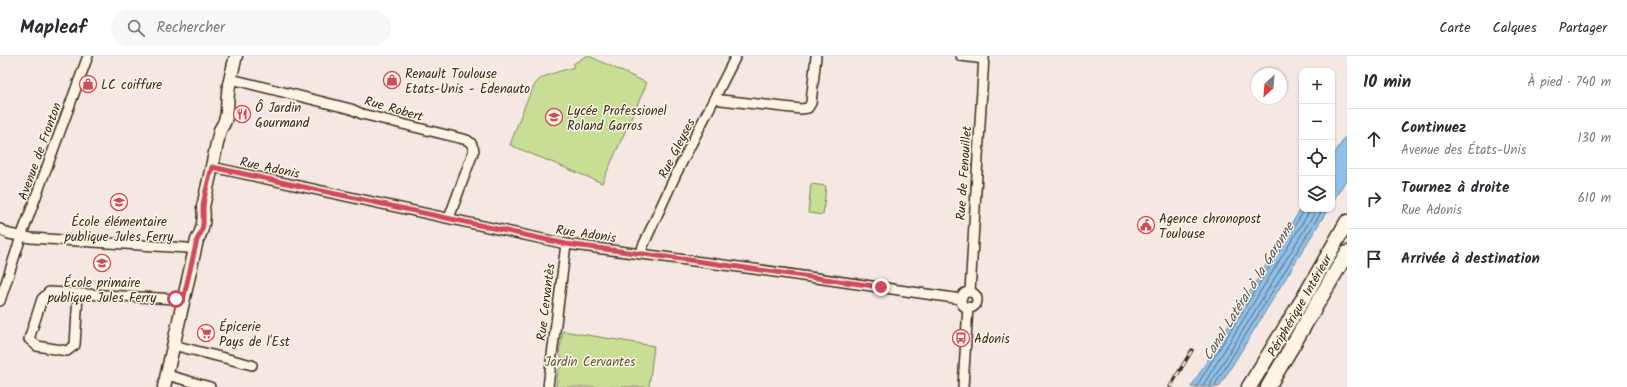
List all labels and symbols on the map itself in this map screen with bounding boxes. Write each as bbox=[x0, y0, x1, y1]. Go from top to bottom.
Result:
place label: Renault Toulouse Etats-Unis - Edenauto bbox=[405, 64, 530, 100]
north arrow bbox=[1251, 68, 1287, 104]
shop icon: Renault Toulouse Etats-Unis - Edenauto bbox=[382, 70, 402, 90]
shop icon: LC coiffure bbox=[78, 74, 98, 94]
place label: LC coiffure bbox=[101, 75, 162, 96]
street label: Rue Robert bbox=[362, 91, 426, 128]
place label: Ô Jardin Gourmand bbox=[255, 98, 310, 134]
street label: Avenue de Fronton bbox=[13, 100, 68, 203]
place label: Lycée Professionel Roland Garros bbox=[567, 101, 667, 137]
restaurant icon: Ô Jardin Gourmand bbox=[232, 104, 252, 124]
school or university icon: Lycée Professionel Roland Garros bbox=[544, 107, 564, 127]
street label: Rue Gleyses bbox=[653, 115, 702, 182]
street label: Rue de Fenouillet bbox=[951, 124, 978, 221]
street label: Rue Adonis bbox=[238, 152, 302, 185]
school or university icon: École élémentaire publique Jules Ferry bbox=[109, 192, 129, 212]
place label: Agence chronopost Toulouse bbox=[1159, 209, 1262, 245]
place label: École élémentaire publique Jules Ferry bbox=[64, 212, 174, 248]
public building icon: Agence chronopost Toulouse bbox=[1136, 215, 1156, 235]
water label: Canal Latéral à la Garonne bbox=[1197, 217, 1301, 365]
street label: Rue Adonis bbox=[554, 220, 618, 249]
street label: Périphérique Intérieur bbox=[1262, 250, 1339, 361]
school or university icon: École primaire publique Jules Ferry bbox=[92, 253, 112, 273]
street label: Rue Cervantès bbox=[531, 262, 562, 342]
place label: École primaire publique Jules Ferry bbox=[47, 273, 157, 309]
route end bbox=[872, 278, 890, 296]
route start bbox=[167, 290, 185, 308]
place label: Épicerie Pays de l'Est bbox=[219, 317, 291, 353]
supermarket icon: Épicerie Pays de l'Est bbox=[196, 323, 216, 343]
bus stop icon: Adonis bbox=[951, 328, 971, 348]
place label: Adonis bbox=[974, 329, 1010, 350]
park label: Jardin Cervantes bbox=[544, 352, 636, 373]

